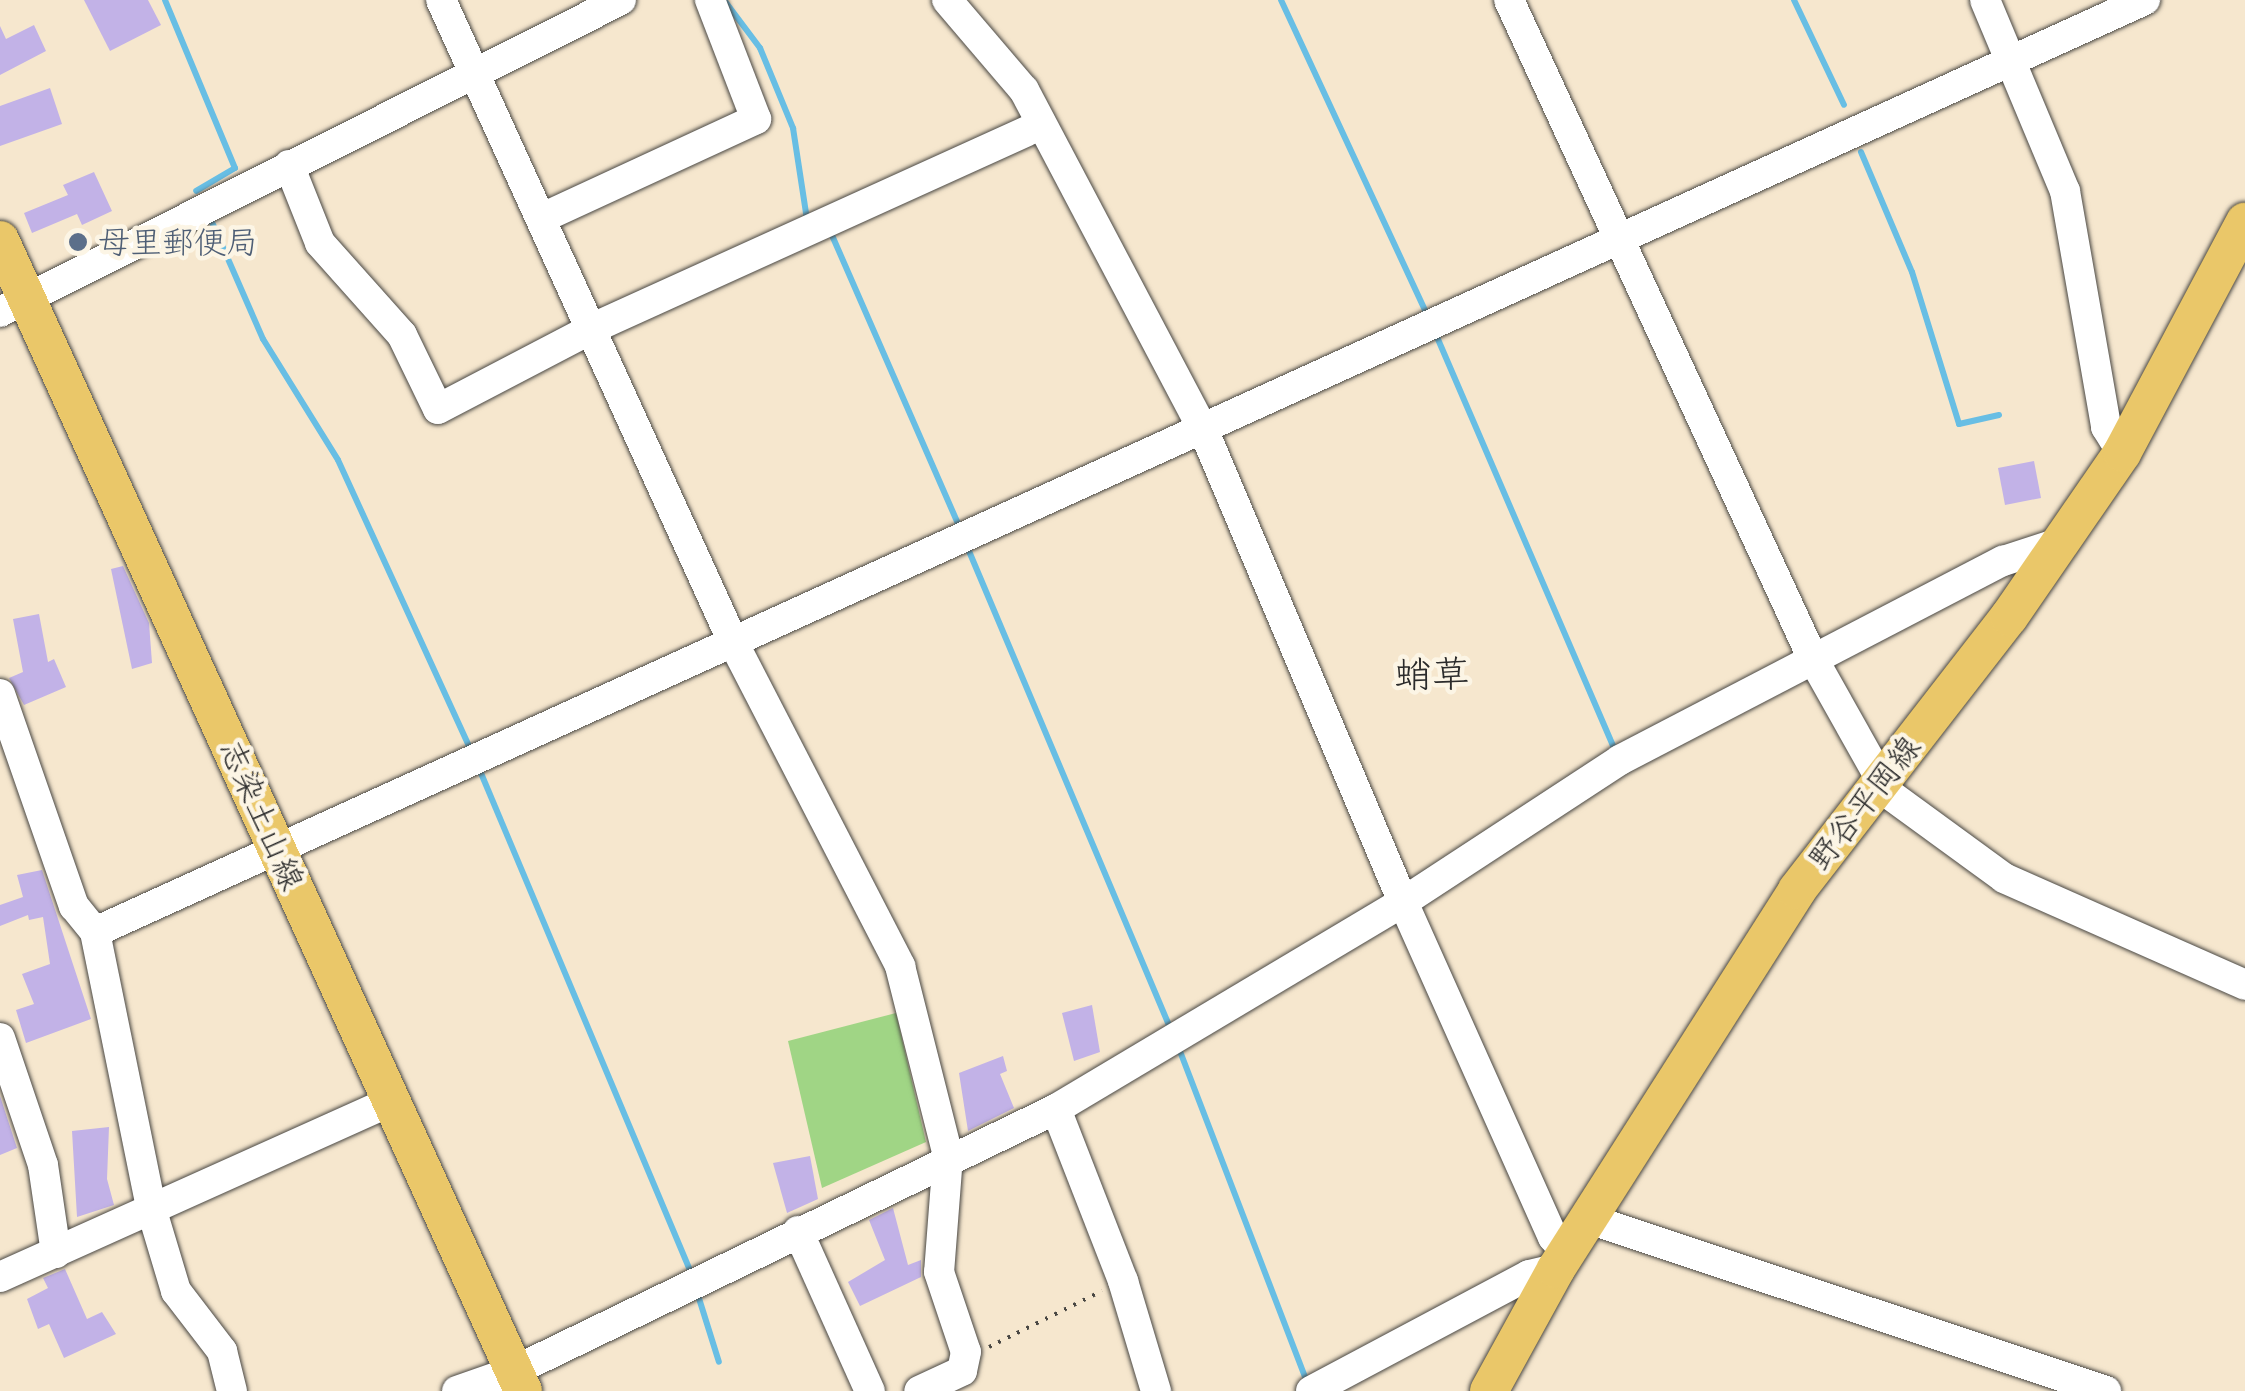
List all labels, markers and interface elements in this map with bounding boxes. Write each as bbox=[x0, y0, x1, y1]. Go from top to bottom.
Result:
place label: 母里郵便局 bbox=[98, 223, 258, 261]
marker: 母里郵便局 bbox=[67, 231, 89, 253]
district label: 蛸草 bbox=[1394, 651, 1470, 697]
street label: 野谷平岡線 bbox=[1800, 728, 1928, 878]
street label: 志染土山線 bbox=[212, 734, 312, 896]

